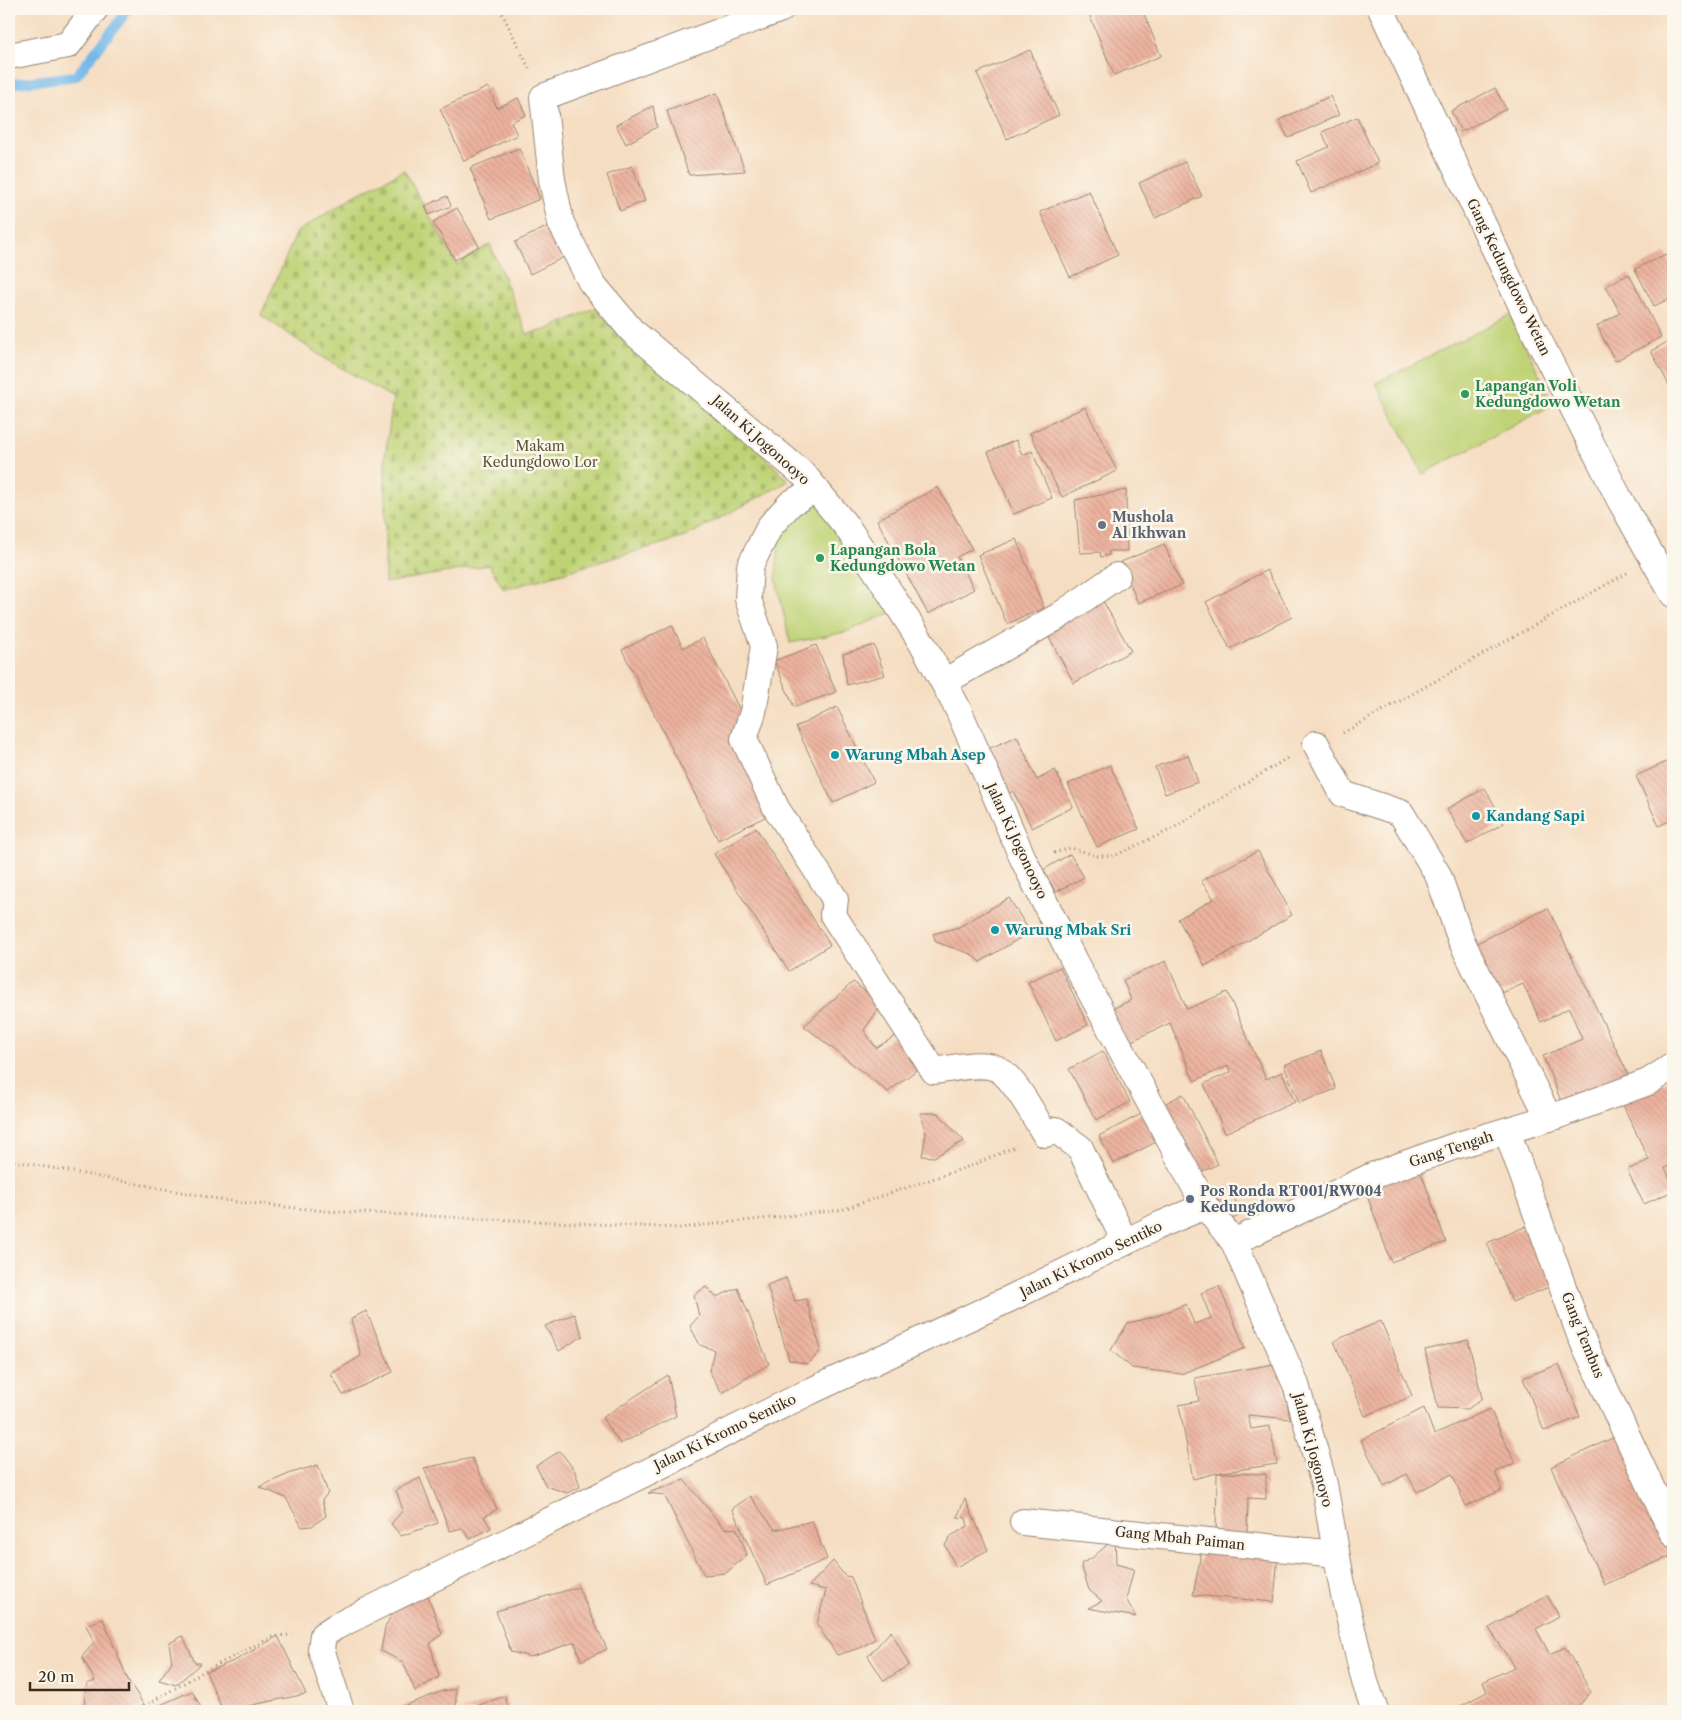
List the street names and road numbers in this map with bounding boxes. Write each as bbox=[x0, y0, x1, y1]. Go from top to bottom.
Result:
street label: Gang Kedungdowo Wetan bbox=[1463, 195, 1555, 359]
street label: Jalan Ki Jogonooyo bbox=[707, 390, 814, 489]
street label: Jalan Ki Jogonooyo bbox=[981, 778, 1052, 902]
street label: Gang Tengah bbox=[1407, 1127, 1496, 1171]
street label: Jalan Ki Kromo Sentiko bbox=[1015, 1217, 1165, 1302]
street label: Gang Tembus bbox=[1558, 1289, 1608, 1381]
street label: Jalan Ki Jogonoyo bbox=[1289, 1389, 1337, 1509]
street label: Jalan Ki Kromo Sentiko bbox=[649, 1390, 799, 1475]
street label: Gang Mbah Paiman bbox=[1114, 1522, 1246, 1554]

